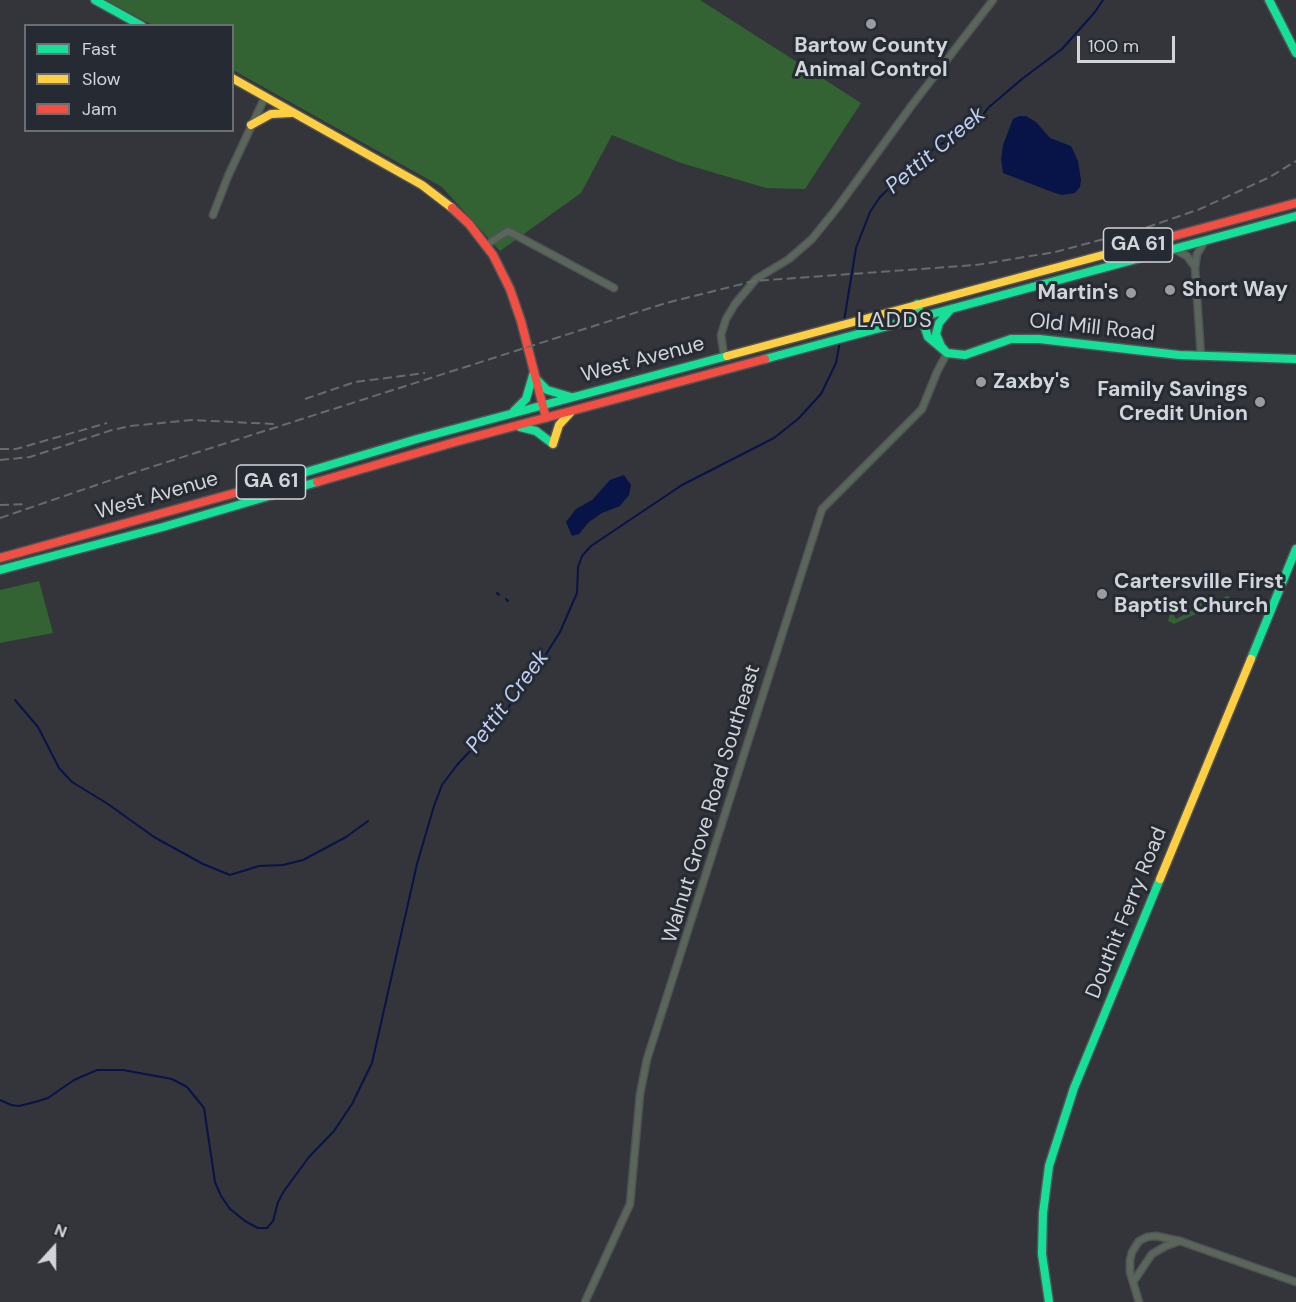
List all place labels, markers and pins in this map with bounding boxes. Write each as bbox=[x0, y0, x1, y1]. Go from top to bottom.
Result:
marker: Bartow County Animal Control bbox=[864, 17, 878, 31]
place label: Bartow County Animal Control bbox=[794, 33, 948, 83]
place label: Short Way bbox=[1182, 277, 1288, 303]
place label: Martin's bbox=[1037, 280, 1119, 306]
marker: Short Way bbox=[1163, 283, 1177, 297]
marker: Martin's bbox=[1124, 286, 1138, 300]
place label: Zaxby's bbox=[993, 369, 1070, 395]
marker: Zaxby's bbox=[974, 375, 988, 389]
place label: Family Savings Credit Union bbox=[1097, 377, 1248, 427]
marker: Family Savings Credit Union bbox=[1253, 395, 1267, 409]
place label: Cartersville First Baptist Church bbox=[1114, 569, 1284, 619]
marker: Cartersville First Baptist Church bbox=[1095, 587, 1109, 601]

